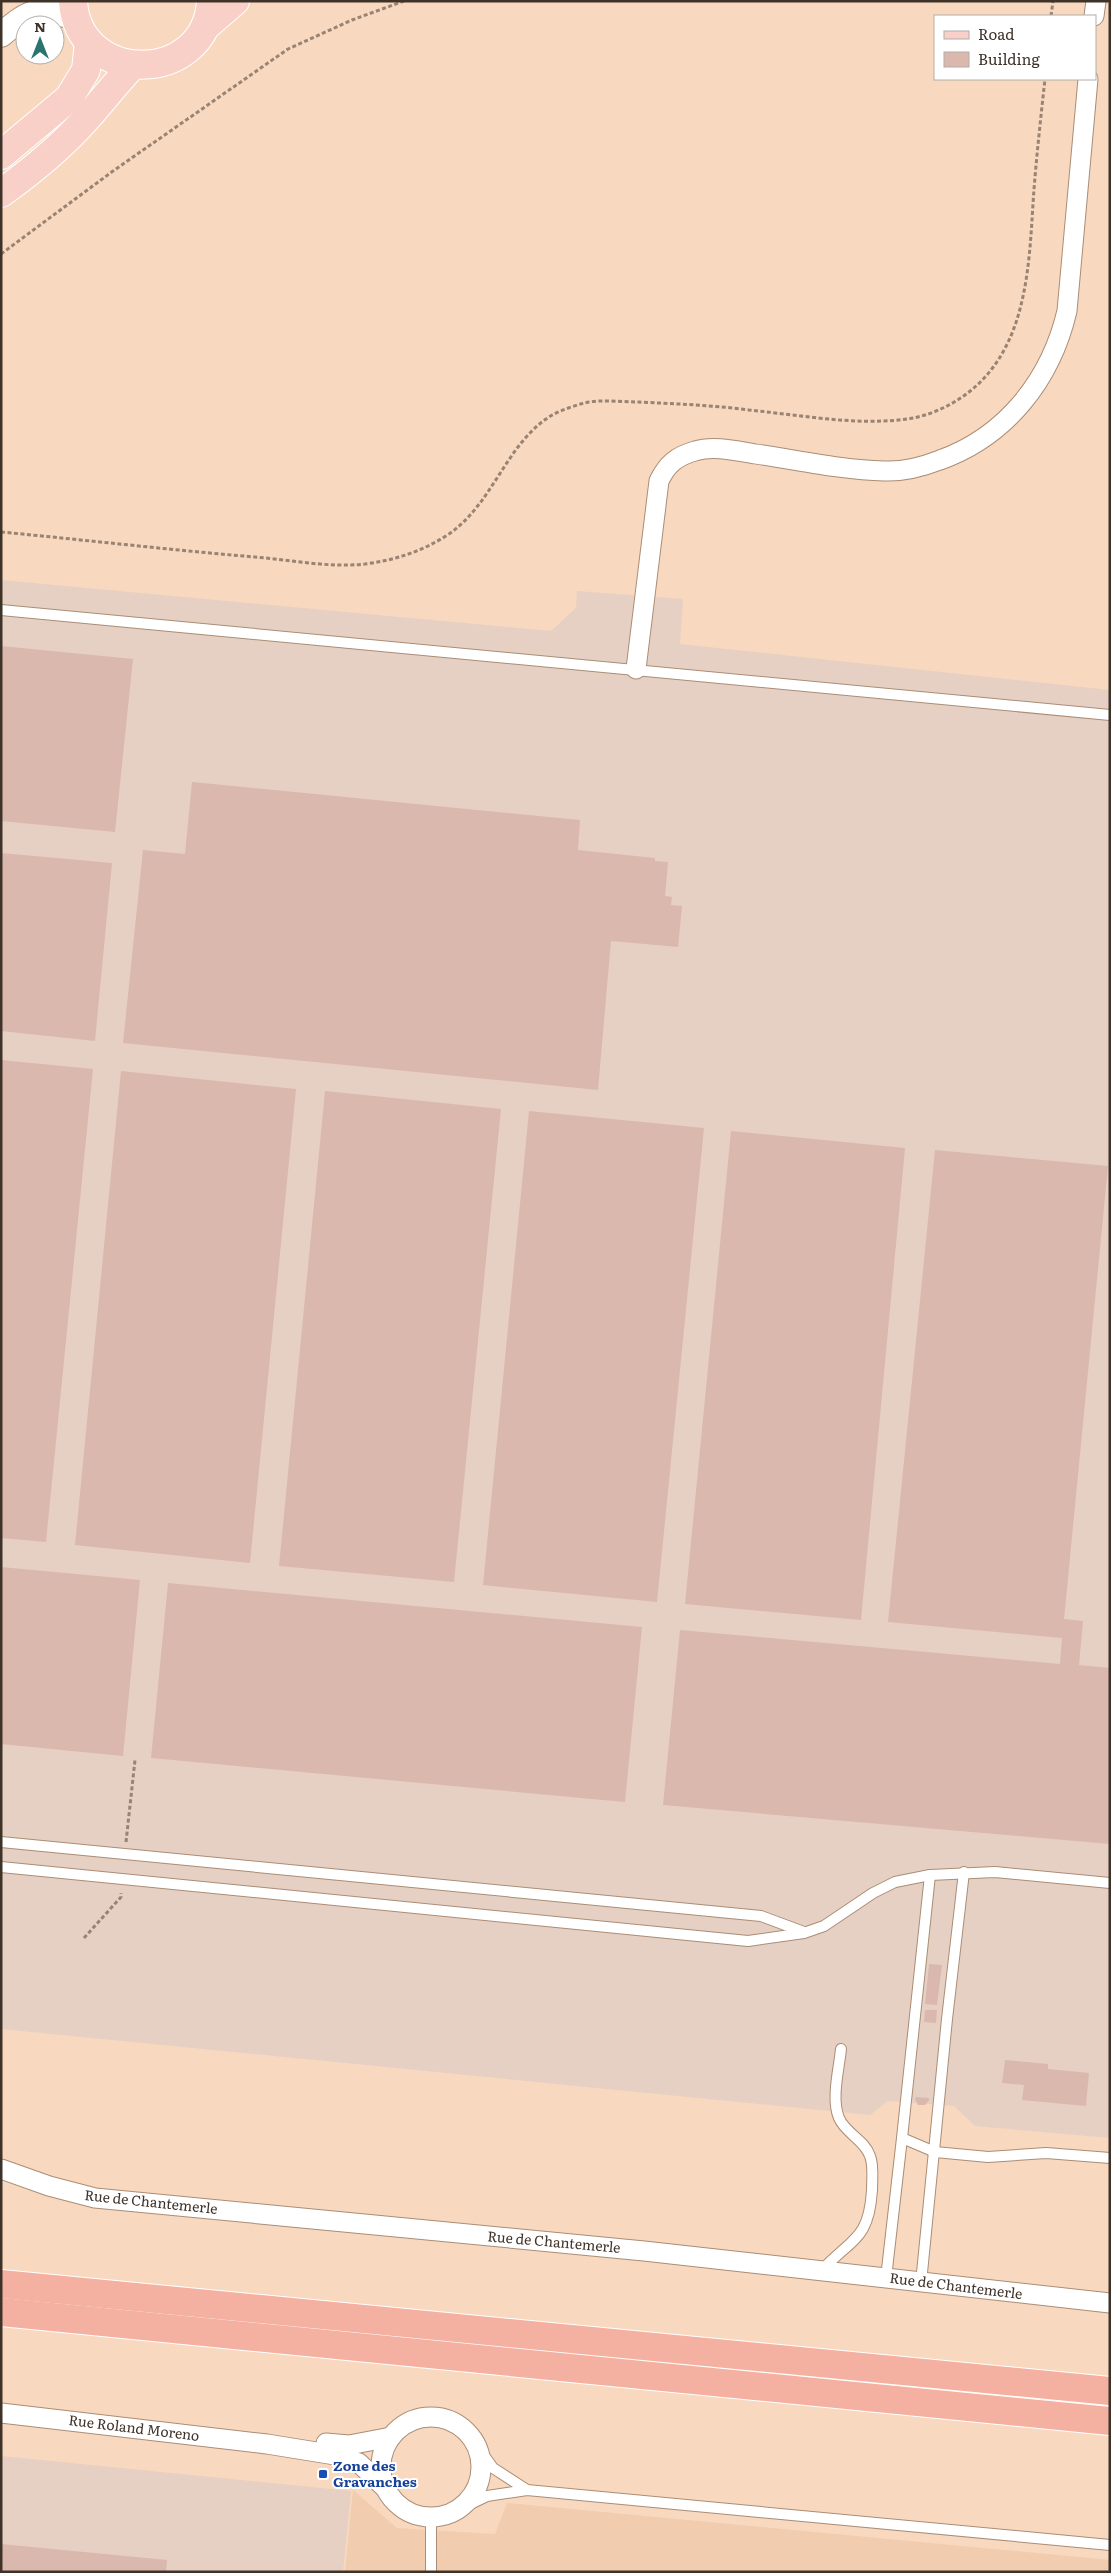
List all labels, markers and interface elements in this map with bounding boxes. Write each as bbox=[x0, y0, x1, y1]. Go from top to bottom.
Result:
north arrow bbox=[15, 15, 65, 65]
legend bbox=[934, 15, 1096, 80]
text: N bbox=[34, 16, 46, 36]
text: Road bbox=[978, 22, 1014, 45]
text: Building bbox=[978, 47, 1040, 70]
street label: Rue de Chantemerle bbox=[84, 2184, 219, 2218]
street label: Rue de Chantemerle bbox=[487, 2225, 622, 2257]
street label: Rue de Chantemerle bbox=[889, 2267, 1024, 2303]
street label: Rue Roland Moreno bbox=[68, 2409, 201, 2445]
place label: Zone des Gravanches bbox=[333, 2455, 417, 2491]
marker: Zone des Gravanches bbox=[317, 2468, 329, 2480]

